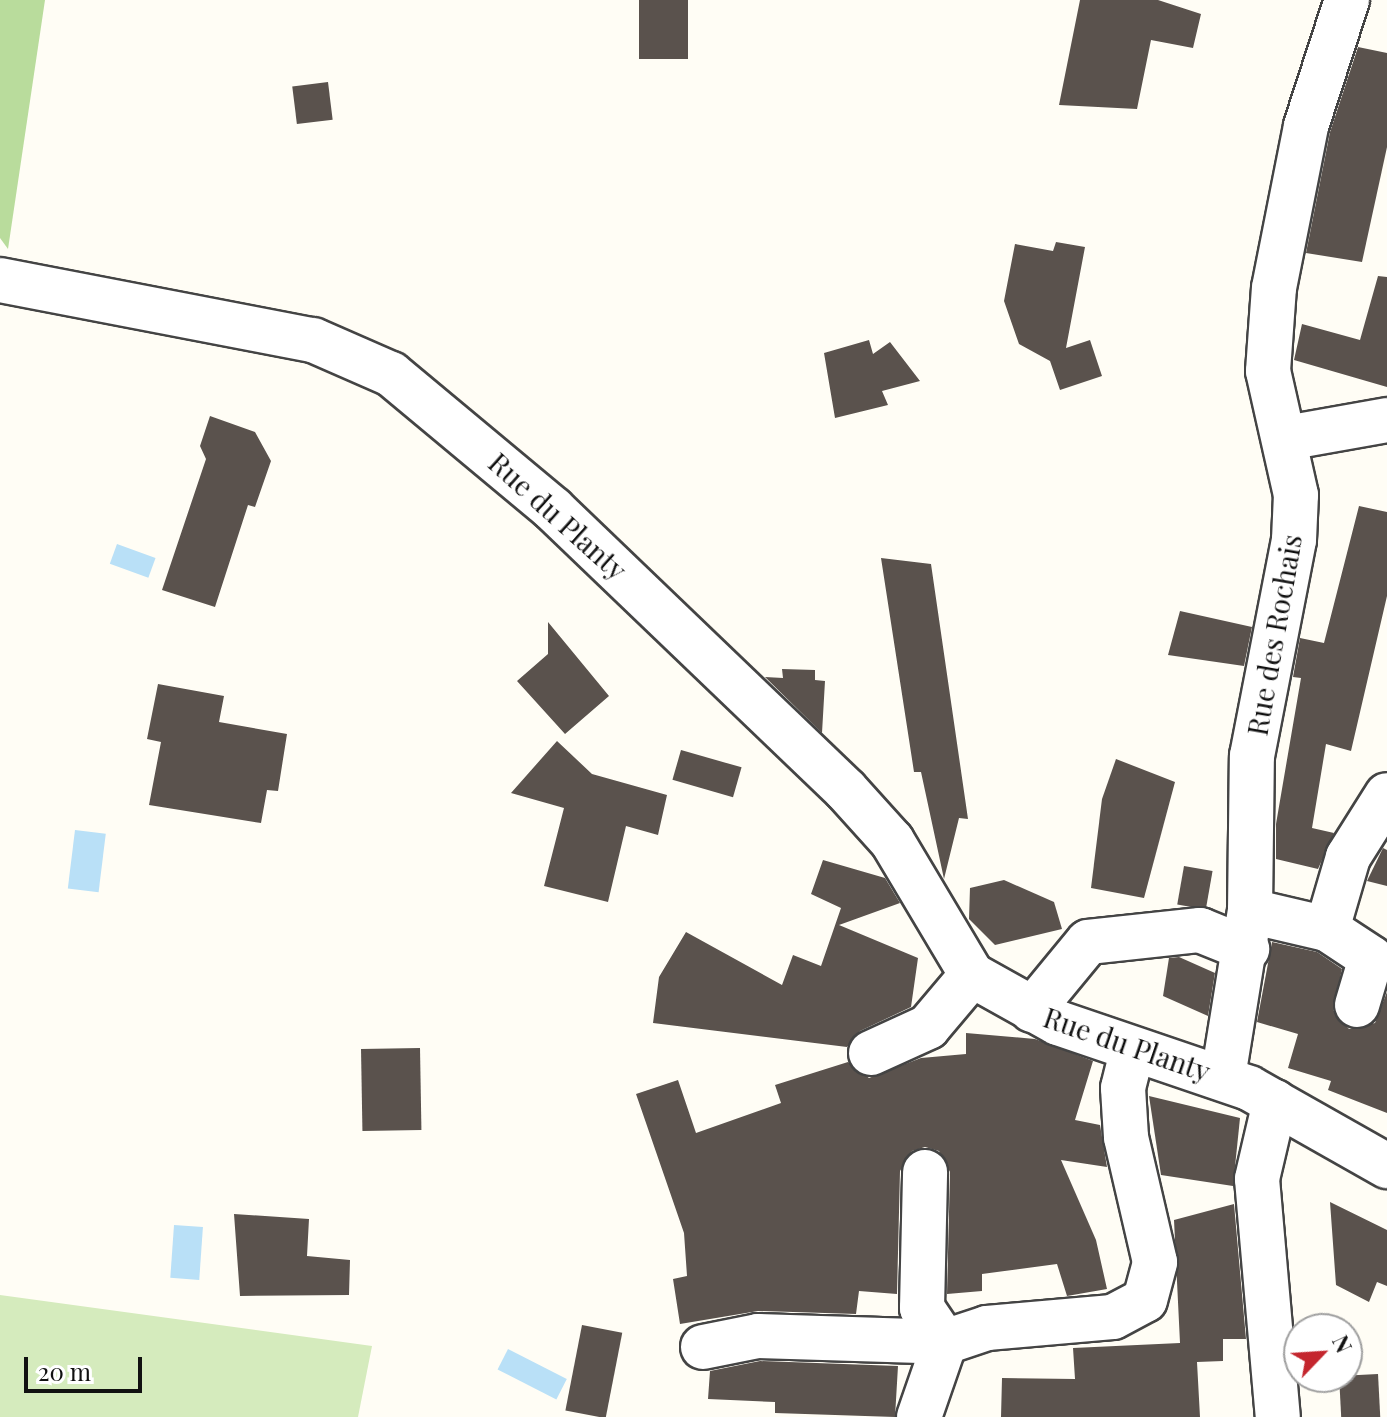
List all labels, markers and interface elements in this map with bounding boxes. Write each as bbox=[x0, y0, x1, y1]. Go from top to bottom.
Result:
street label: Rue du Planty bbox=[482, 445, 634, 587]
street label: Rue des Rochais bbox=[1240, 532, 1308, 738]
street label: Rue du Planty bbox=[1039, 1000, 1215, 1088]
north arrow bbox=[1283, 1313, 1363, 1393]
text: N bbox=[1326, 1330, 1360, 1357]
scale bar bbox=[28, 1341, 146, 1391]
text: 20 m bbox=[38, 1355, 91, 1387]

